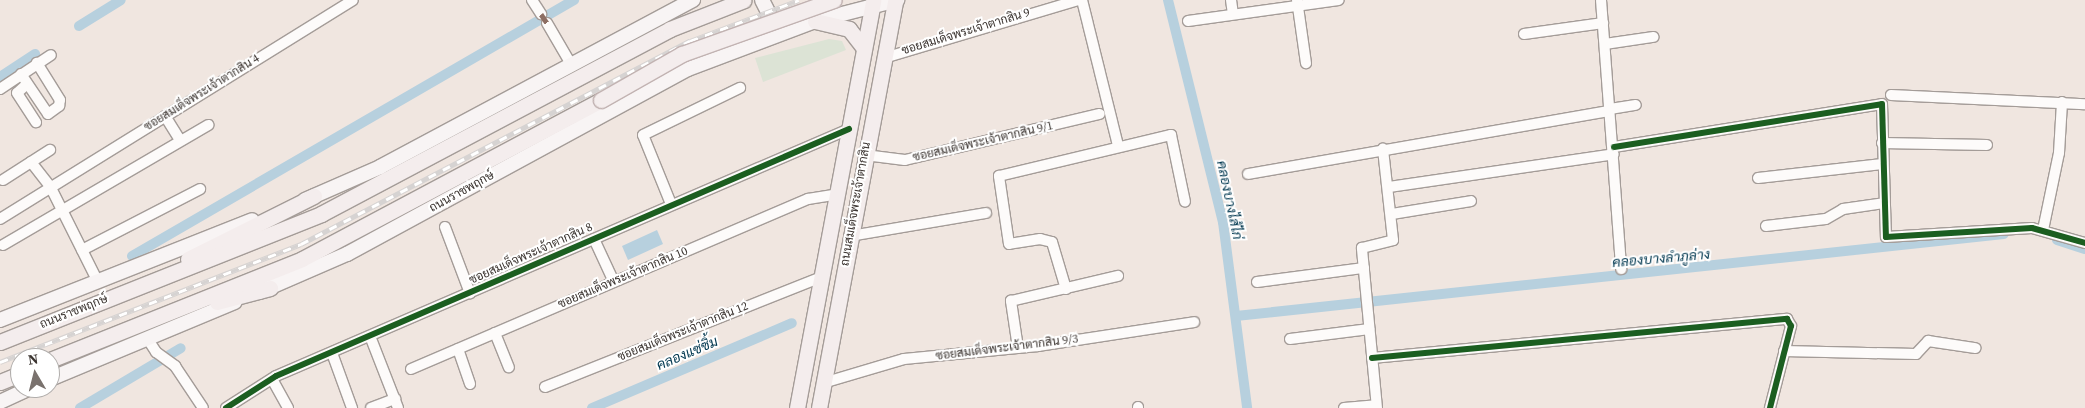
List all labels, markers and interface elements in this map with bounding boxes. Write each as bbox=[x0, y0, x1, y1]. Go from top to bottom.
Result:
street label: ซอยสมเด็จพระเจ้าตากสิน 9 bbox=[900, 6, 1032, 58]
street label: ซอยสมเด็จพระเจ้าตากสิน 4 bbox=[142, 51, 262, 135]
street label: ซอยสมเด็จพระเจ้าตากสิน 9/1 bbox=[911, 119, 1055, 165]
street label: ถนนสมเด็จพระเจ้าตากสิน bbox=[838, 141, 874, 267]
water label: คลองบางไส้ไก่ bbox=[1213, 159, 1247, 241]
street label: ถนนราชพฤกษ์ bbox=[427, 168, 497, 216]
street label: ซอยสมเด็จพระเจ้าตากสิน 8 bbox=[467, 220, 595, 288]
street label: ซอยสมเด็จพระเจ้าตากสิน 10 bbox=[556, 244, 690, 312]
water label: คลองบางลำภูล่าง bbox=[1611, 245, 1711, 271]
street label: ถนนราชพฤกษ์ bbox=[38, 292, 110, 332]
street label: ซอยสมเด็จพระเจ้าตากสิน 12 bbox=[616, 299, 750, 365]
street label: ซอยสมเด็จพระเจ้าตากสิน 9/3 bbox=[935, 332, 1079, 364]
water label: คลองแซ่ซิ้ม bbox=[654, 333, 720, 373]
north arrow bbox=[10, 348, 60, 398]
text: N bbox=[27, 349, 39, 370]

